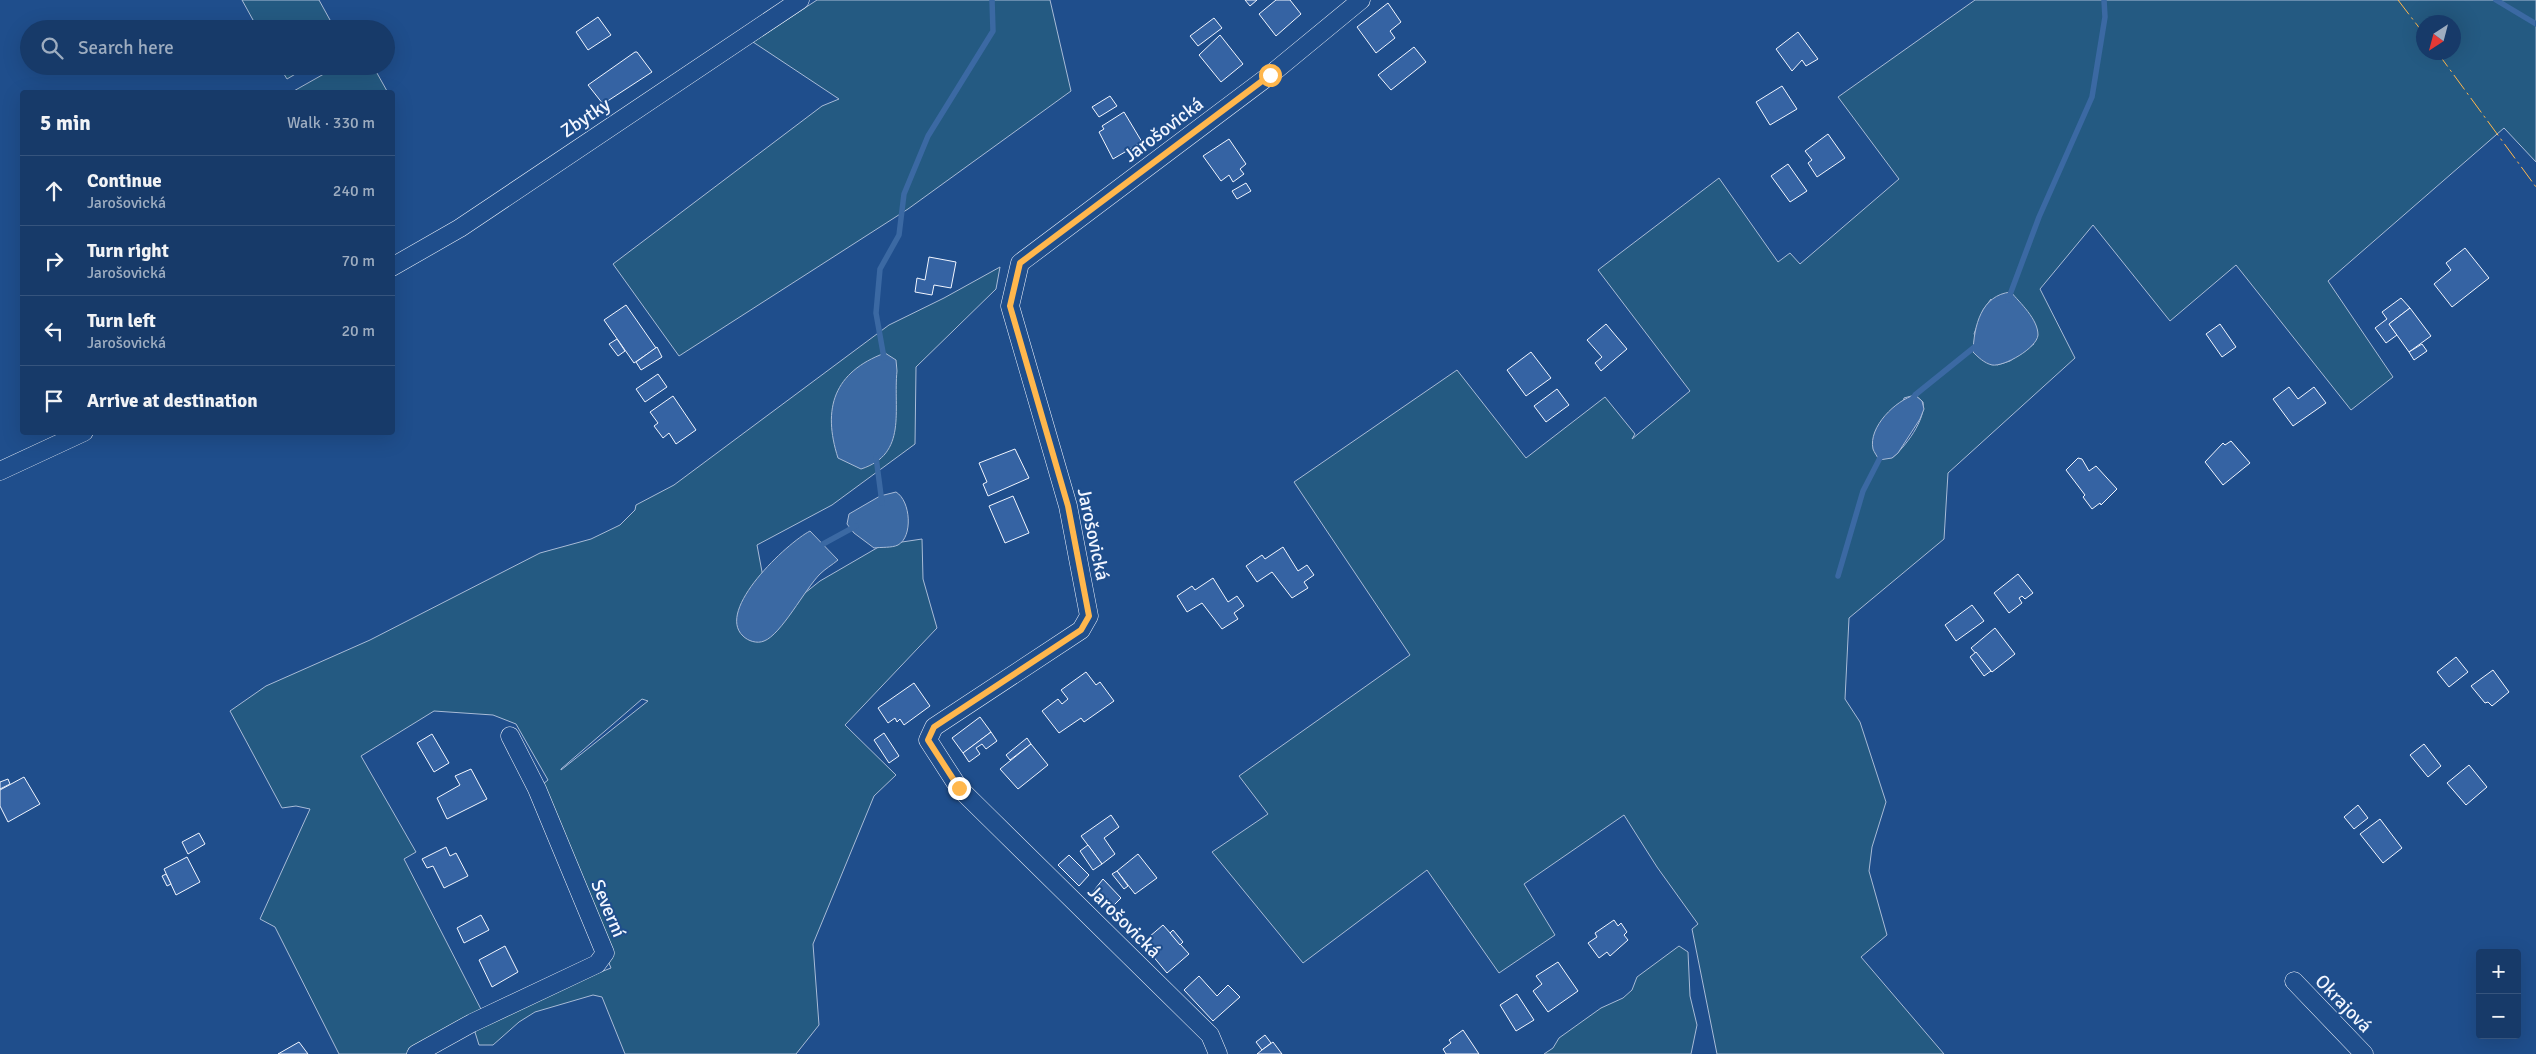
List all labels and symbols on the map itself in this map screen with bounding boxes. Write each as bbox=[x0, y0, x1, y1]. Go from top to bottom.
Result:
north arrow bbox=[2416, 15, 2461, 60]
route start bbox=[1259, 64, 1282, 87]
street label: Zbytky bbox=[556, 92, 615, 143]
street label: Jarošovická bbox=[1119, 92, 1208, 168]
street label: Jarošovická bbox=[1072, 486, 1115, 583]
route end bbox=[948, 777, 971, 800]
street label: Severní bbox=[585, 876, 631, 942]
street label: Jarošovická bbox=[1083, 880, 1166, 963]
street label: Okrajová bbox=[2310, 970, 2377, 1038]

